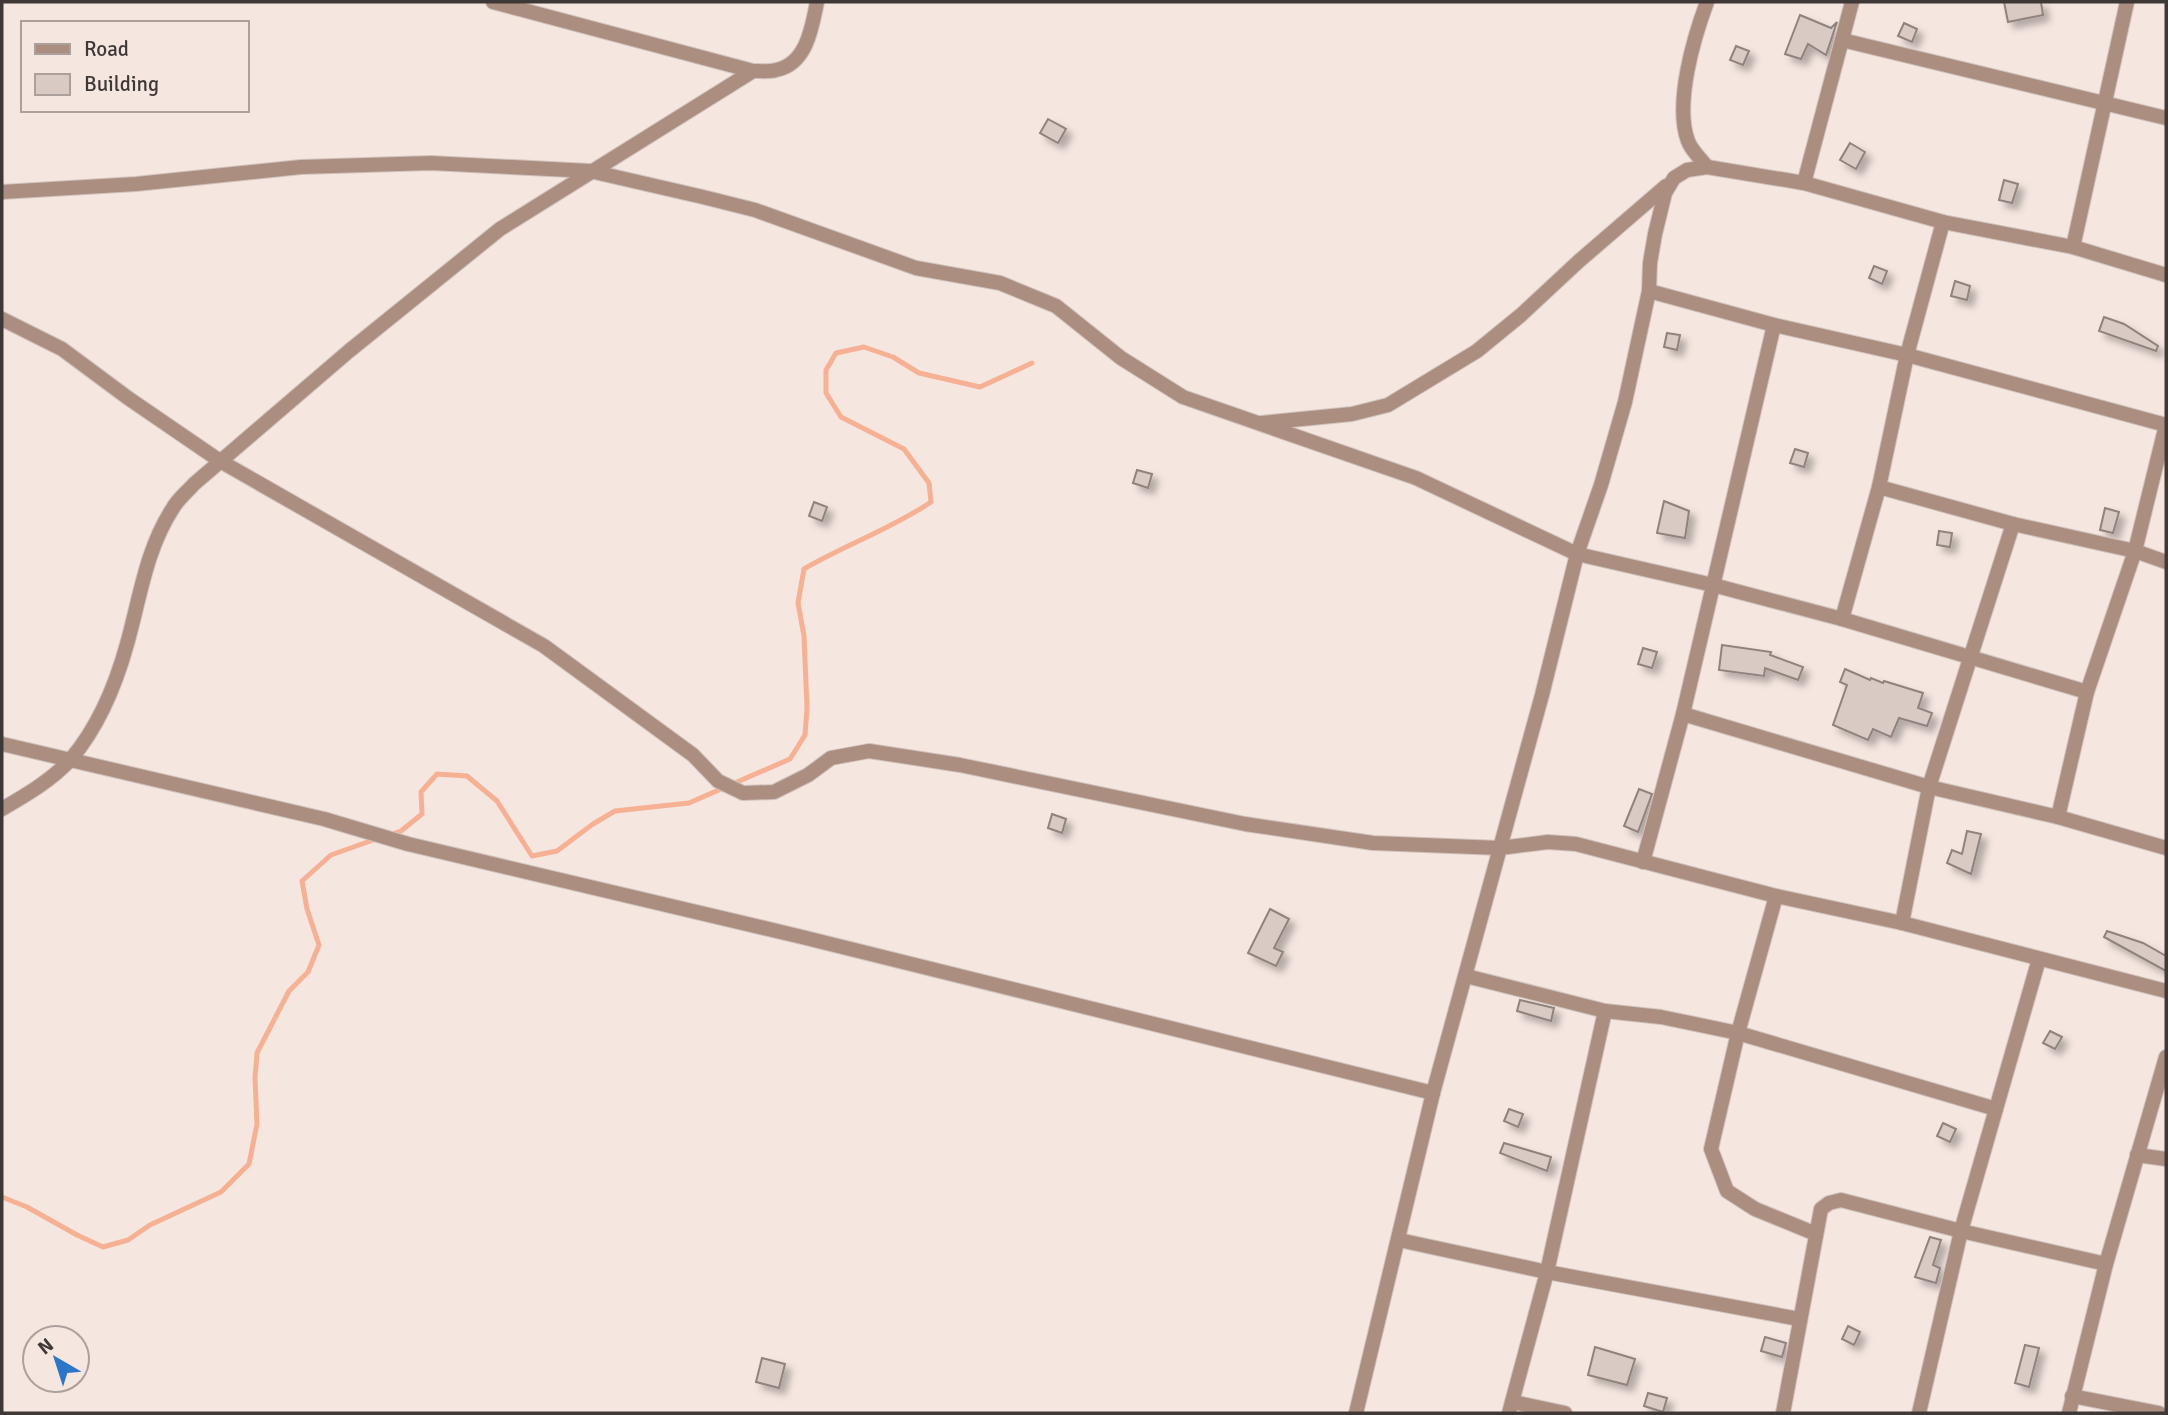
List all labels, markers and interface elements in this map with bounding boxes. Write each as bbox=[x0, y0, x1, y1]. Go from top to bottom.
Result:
legend bbox=[21, 21, 248, 112]
text: Road bbox=[84, 36, 129, 62]
text: Building bbox=[84, 71, 159, 97]
north arrow bbox=[21, 1324, 91, 1394]
text: N bbox=[33, 1333, 59, 1360]

